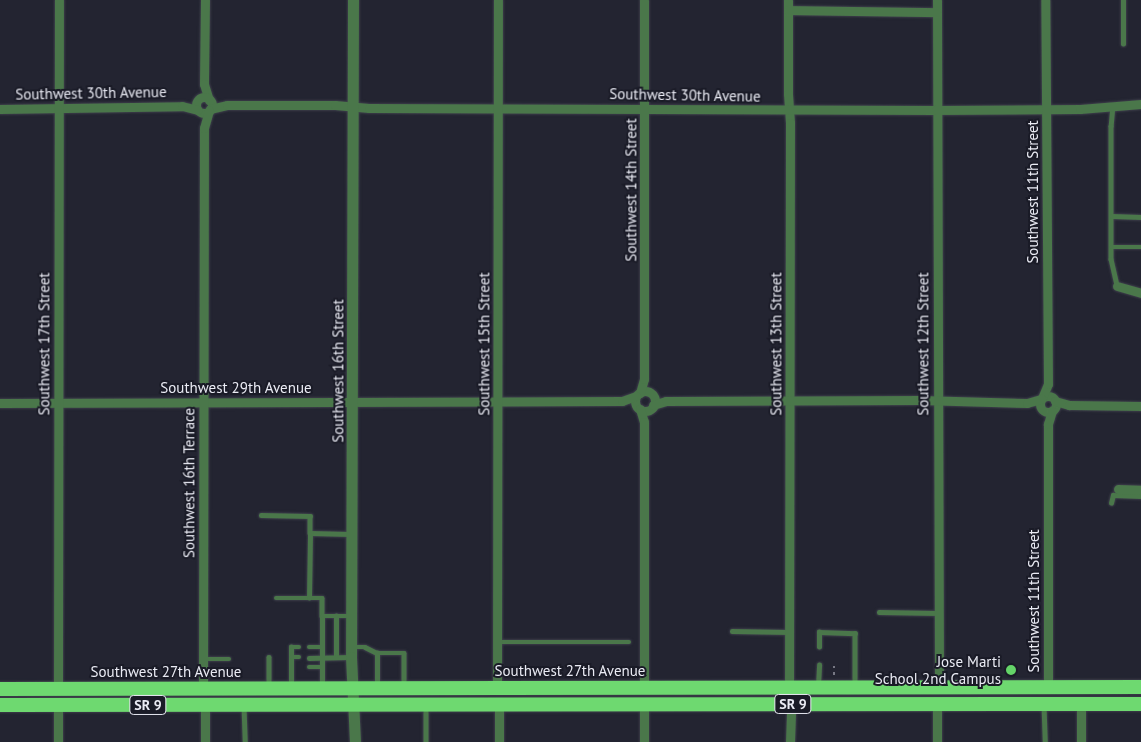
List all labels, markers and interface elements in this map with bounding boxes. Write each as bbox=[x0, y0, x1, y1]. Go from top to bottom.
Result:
street label: Southwest 30th Avenue bbox=[15, 83, 167, 103]
street label: Southwest 30th Avenue bbox=[609, 85, 761, 105]
street label: Southwest 14th Street bbox=[622, 118, 640, 262]
street label: Southwest 11th Street bbox=[1024, 120, 1042, 264]
street label: Southwest 15th Street bbox=[475, 272, 493, 416]
street label: Southwest 13th Street bbox=[767, 272, 785, 416]
street label: Southwest 12th Street bbox=[914, 272, 932, 416]
street label: Southwest 17th Street bbox=[35, 273, 53, 415]
street label: Southwest 16th Street bbox=[329, 299, 347, 443]
street label: Southwest 29th Avenue bbox=[160, 379, 312, 397]
street label: Southwest 16th Terrace bbox=[180, 408, 198, 558]
street label: Southwest 11th Street bbox=[1025, 529, 1043, 673]
place label: Jose Marti School 2nd Campus bbox=[875, 652, 1001, 687]
street label: Southwest 27th Avenue bbox=[494, 662, 646, 680]
street label: Southwest 27th Avenue bbox=[90, 663, 242, 681]
marker: Jose Marti School 2nd Campus bbox=[1005, 664, 1017, 676]
road number: SR 9 bbox=[774, 692, 812, 716]
road number: SR 9 bbox=[129, 694, 167, 716]

